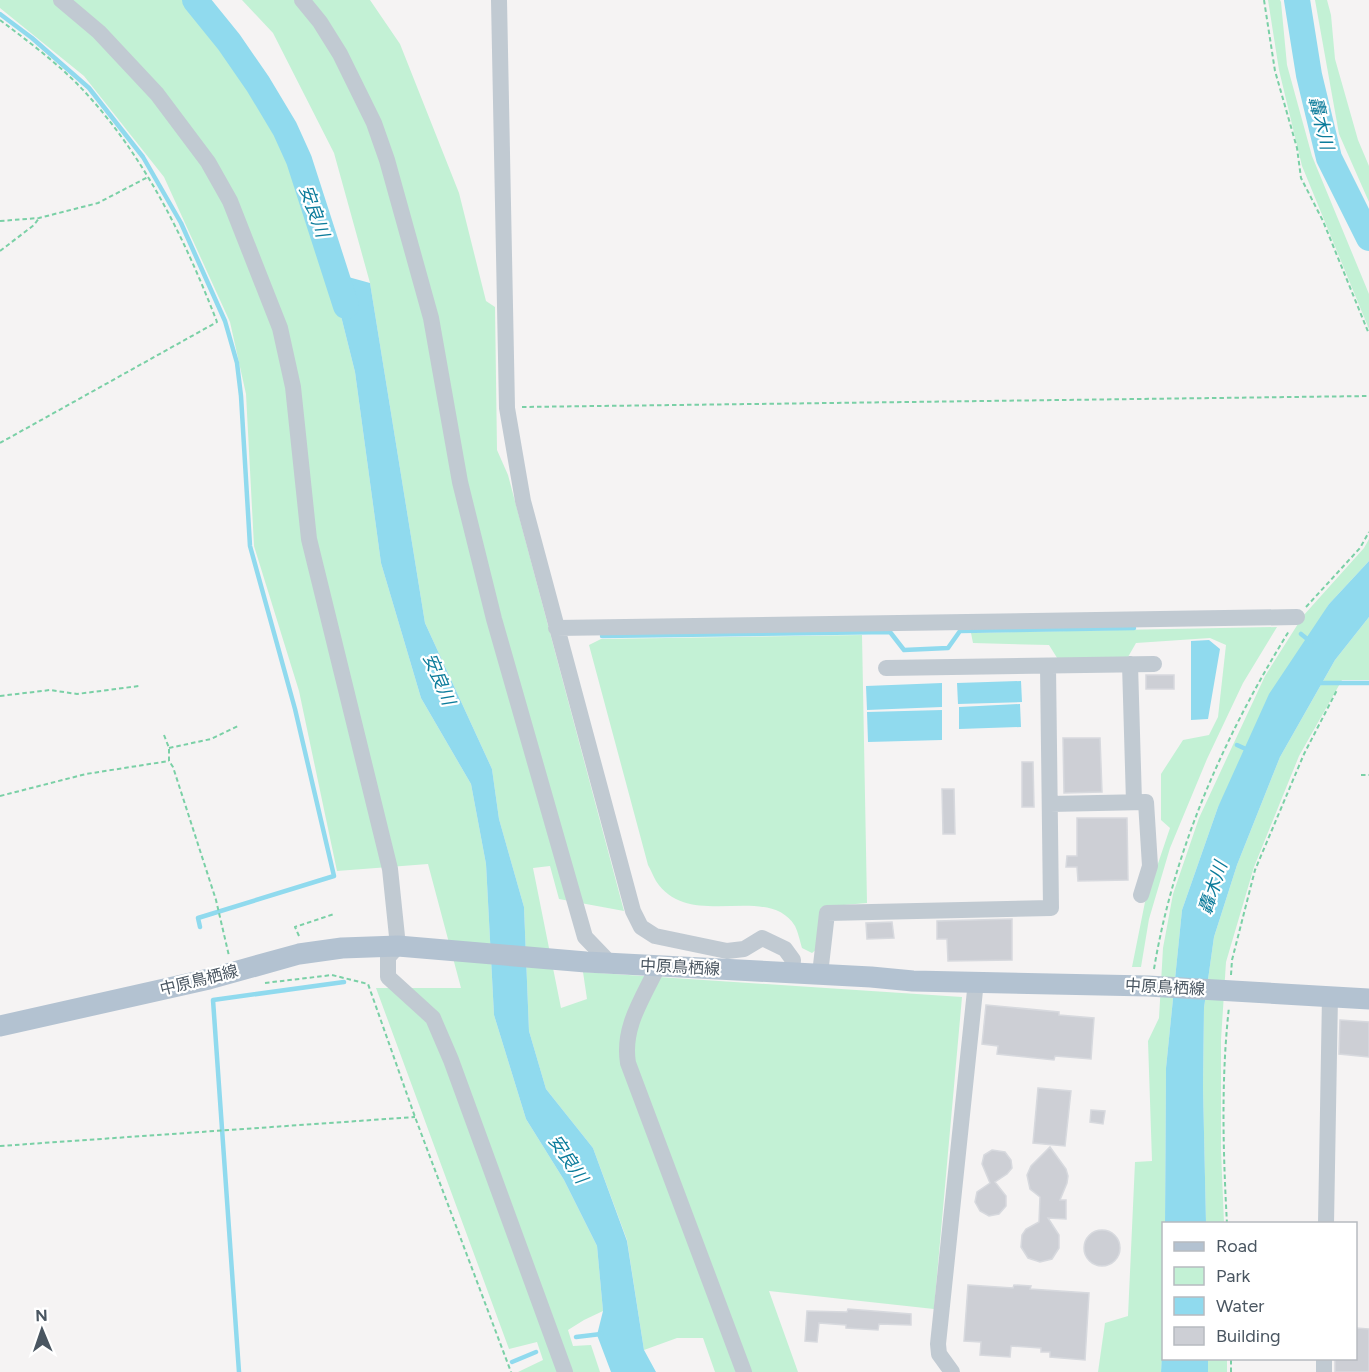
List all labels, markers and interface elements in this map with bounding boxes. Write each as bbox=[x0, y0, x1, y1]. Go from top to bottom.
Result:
water label: 轟木川 bbox=[1304, 94, 1339, 154]
water label: 安良川 bbox=[294, 182, 334, 242]
water label: 安良川 bbox=[418, 650, 460, 710]
water label: 轟木川 bbox=[1194, 857, 1232, 917]
street label: 中原鳥栖線 bbox=[640, 955, 720, 979]
street label: 中原鳥栖線 bbox=[158, 961, 240, 999]
street label: 中原鳥栖線 bbox=[1125, 975, 1205, 999]
water label: 安良川 bbox=[544, 1130, 593, 1189]
legend bbox=[1162, 1222, 1357, 1360]
text: Road bbox=[1216, 1235, 1257, 1257]
text: Park bbox=[1216, 1265, 1251, 1287]
text: Water bbox=[1216, 1295, 1264, 1317]
north arrow bbox=[12, 1300, 72, 1360]
text: N bbox=[35, 1306, 48, 1325]
text: Building bbox=[1216, 1325, 1281, 1347]

